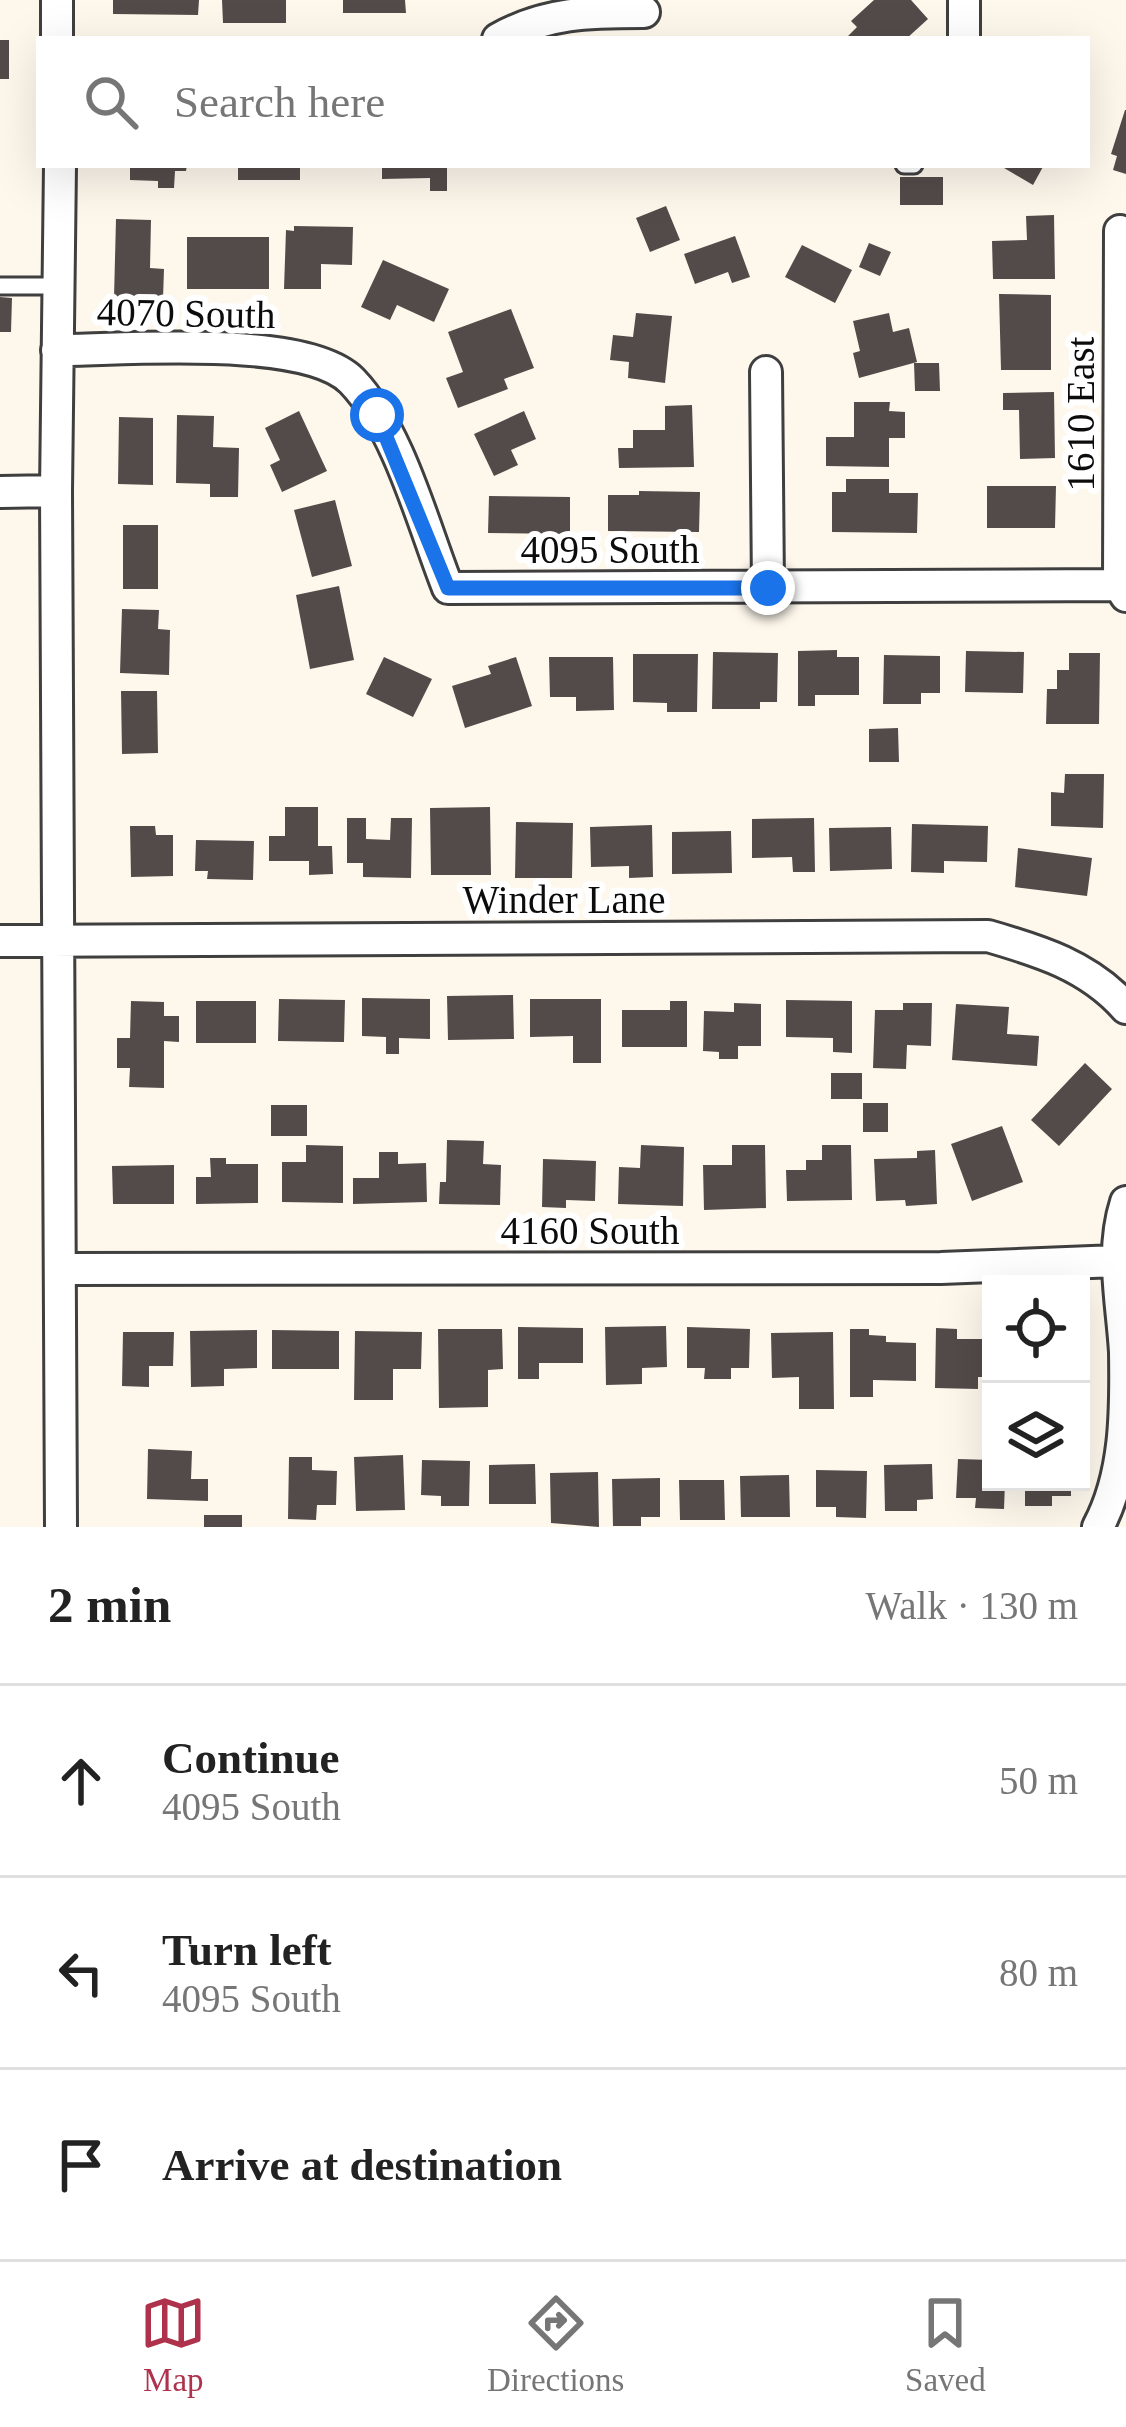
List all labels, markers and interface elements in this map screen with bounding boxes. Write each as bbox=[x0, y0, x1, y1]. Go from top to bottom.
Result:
search box bbox=[36, 36, 1090, 168]
icon: search bbox=[78, 69, 144, 135]
text: Search here bbox=[174, 77, 385, 127]
street label: 4070 South bbox=[96, 290, 276, 336]
street label: 1610 East bbox=[1059, 336, 1102, 491]
route start bbox=[350, 388, 404, 442]
street label: 4095 South bbox=[521, 528, 699, 571]
route end bbox=[741, 561, 795, 615]
street label: Winder Lane bbox=[462, 878, 666, 921]
street label: 4160 South bbox=[501, 1209, 679, 1252]
map controls bbox=[982, 1275, 1090, 1491]
button: locate bbox=[982, 1275, 1090, 1383]
button: layers bbox=[982, 1383, 1090, 1491]
text: 2 min bbox=[48, 1577, 171, 1633]
text: Walk · 130 m bbox=[866, 1584, 1078, 1627]
text: Continue bbox=[162, 1733, 340, 1783]
icon: ahead bbox=[48, 1748, 114, 1814]
text: 50 m bbox=[999, 1759, 1078, 1802]
text: 4095 South bbox=[162, 1785, 341, 1828]
text: Turn left bbox=[162, 1925, 332, 1975]
icon: left bbox=[48, 1940, 114, 2006]
text: 80 m bbox=[999, 1951, 1078, 1994]
text: 4095 South bbox=[162, 1977, 341, 2020]
icon: arrive bbox=[48, 2132, 114, 2198]
text: Arrive at destination bbox=[162, 2140, 562, 2190]
tab: Map bbox=[140, 2290, 206, 2399]
tab: Directions bbox=[487, 2290, 624, 2399]
tab: Saved bbox=[905, 2290, 986, 2399]

